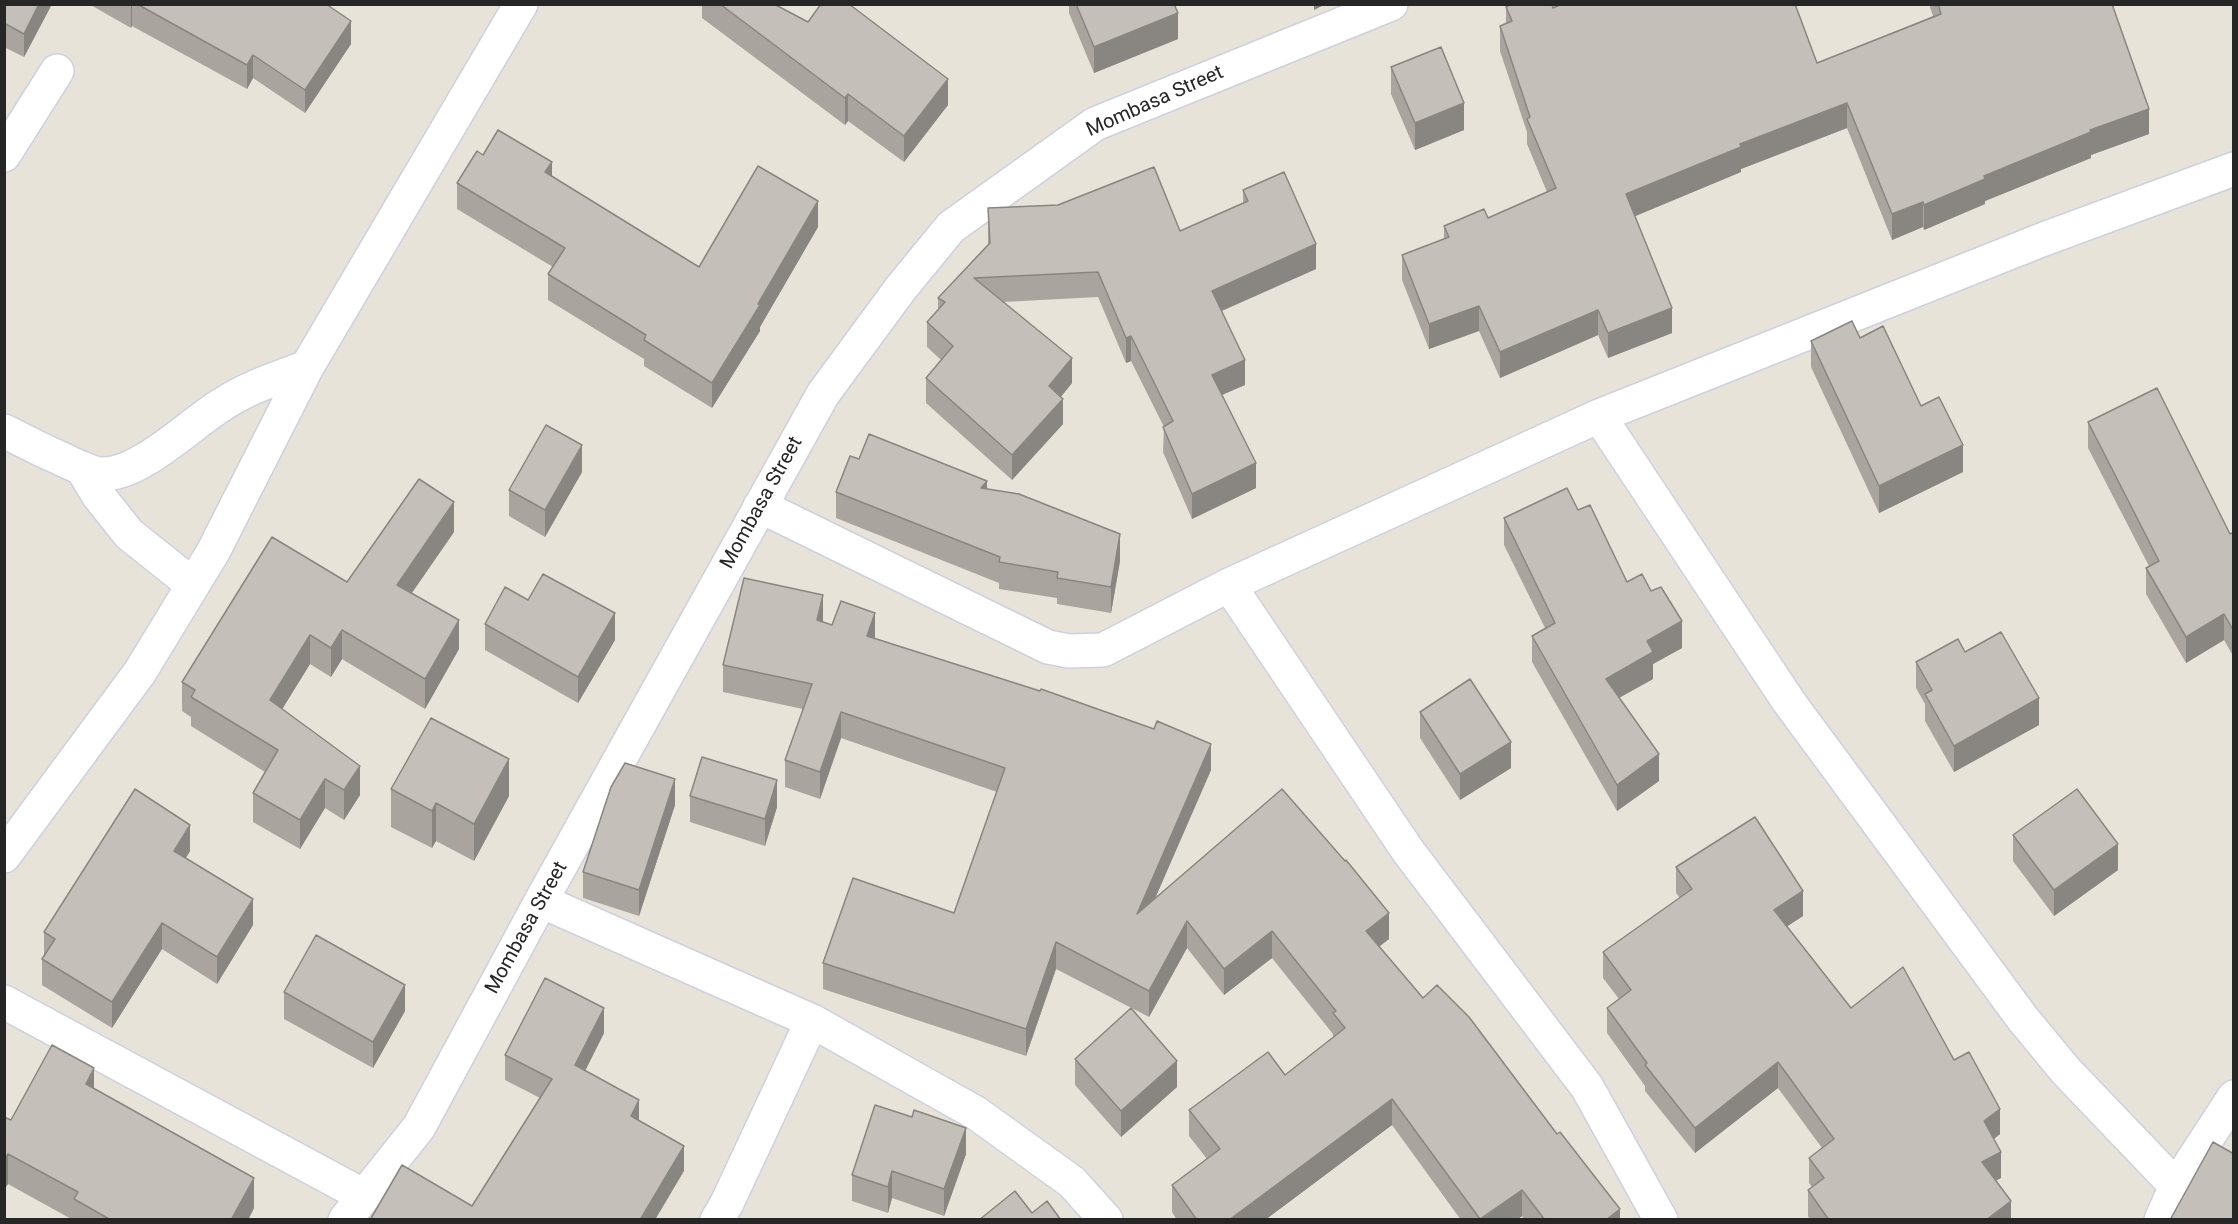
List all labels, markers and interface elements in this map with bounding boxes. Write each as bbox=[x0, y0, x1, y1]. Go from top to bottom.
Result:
street label: Mombasa Street bbox=[1083, 61, 1227, 143]
street label: Mombasa Street bbox=[716, 433, 808, 573]
street label: Mombasa Street bbox=[481, 858, 573, 998]

